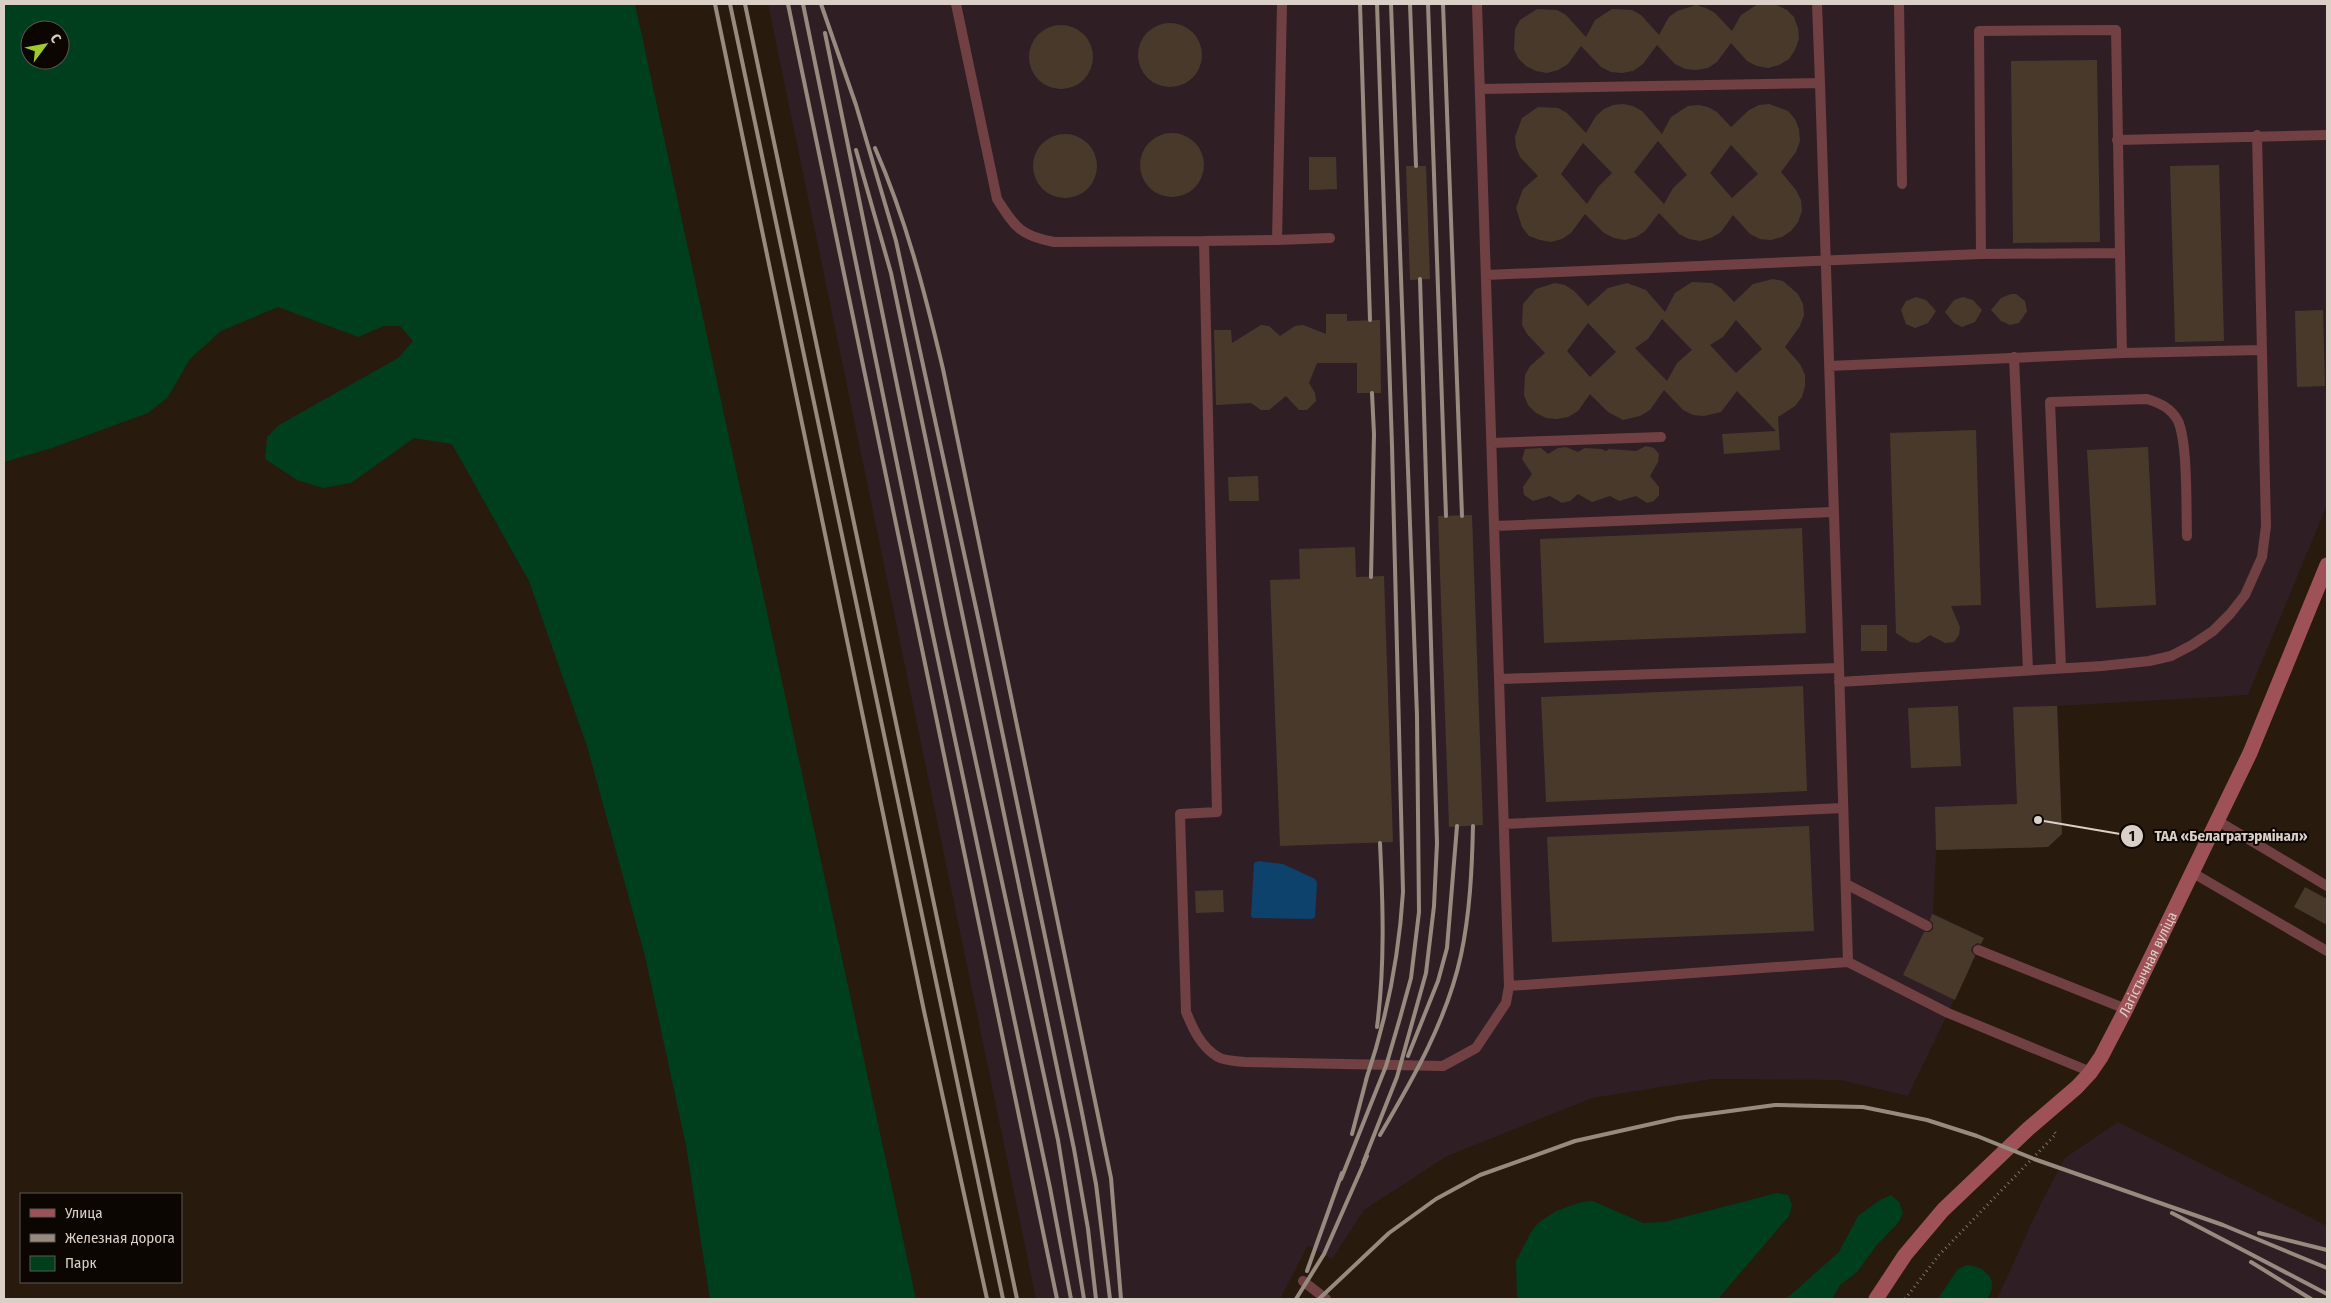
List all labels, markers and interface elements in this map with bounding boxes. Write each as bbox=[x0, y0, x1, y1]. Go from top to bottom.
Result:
north arrow bbox=[20, 20, 70, 70]
text: С bbox=[46, 31, 65, 47]
callout: ТАА «Белагратэрмінал» bbox=[2120, 821, 2318, 851]
text: 1 bbox=[2129, 827, 2135, 845]
text: ТАА «Белагратэрмінал» bbox=[2155, 827, 2308, 845]
street label: Лагістычная вуліца bbox=[2115, 909, 2181, 1020]
legend bbox=[20, 1193, 182, 1283]
text: Улица bbox=[64, 1204, 103, 1222]
text: Железная дорога bbox=[65, 1229, 175, 1247]
text: Парк bbox=[65, 1254, 96, 1272]

